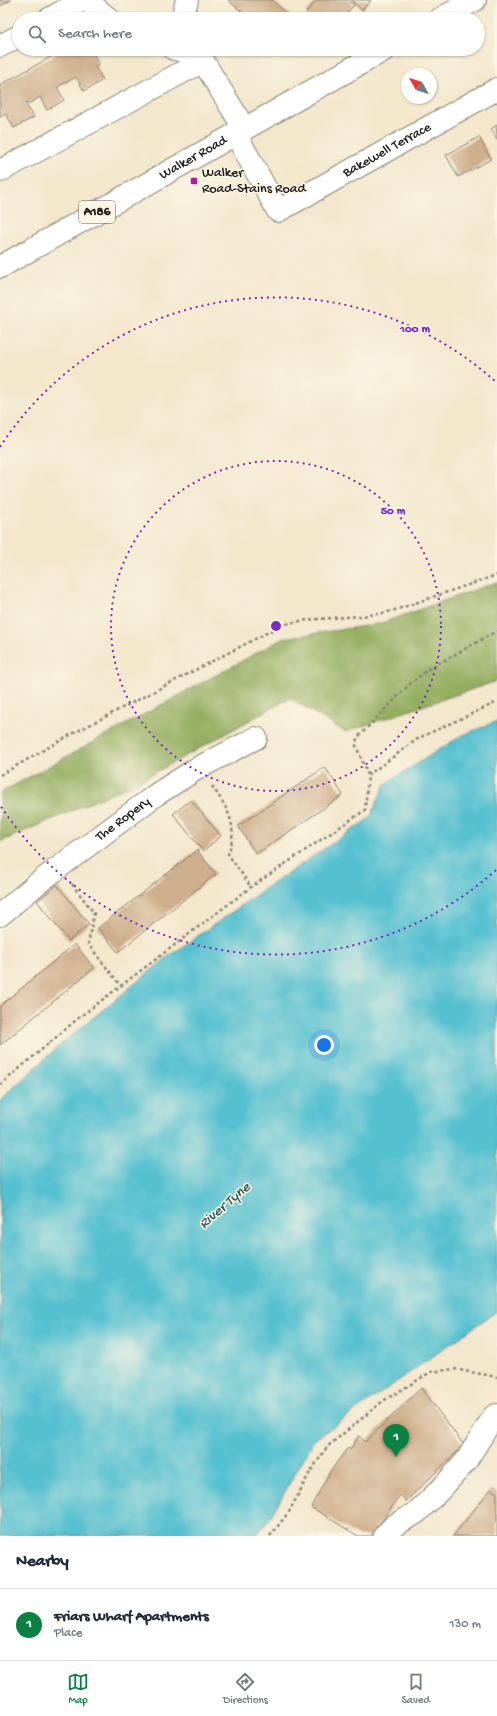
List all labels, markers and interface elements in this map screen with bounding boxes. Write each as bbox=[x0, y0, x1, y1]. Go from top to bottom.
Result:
search box bbox=[12, 12, 485, 56]
icon: search bbox=[26, 23, 48, 45]
text: Search here bbox=[58, 25, 132, 43]
north arrow bbox=[401, 68, 437, 104]
street label: Bakewell Terrace bbox=[339, 118, 435, 182]
street label: Walker Road bbox=[156, 131, 232, 184]
place label: Walker Road-Stains Road bbox=[202, 165, 307, 198]
marker: Walker Road-Stains Road bbox=[189, 176, 199, 186]
road number: A186 bbox=[79, 201, 115, 223]
text: 100 m bbox=[399, 323, 430, 337]
text: 50 m bbox=[381, 505, 406, 519]
centre of rings bbox=[269, 619, 283, 633]
street label: The Ropery bbox=[92, 793, 154, 846]
your location bbox=[314, 1035, 334, 1055]
water label: River Tyne bbox=[196, 1178, 255, 1233]
pin: 1 bbox=[383, 1424, 409, 1457]
text: Nearby bbox=[16, 1552, 69, 1572]
text: Friars Wharf Apartments bbox=[54, 1608, 209, 1626]
text: 1 bbox=[26, 1617, 32, 1632]
text: 130 m bbox=[449, 1617, 481, 1632]
text: Place bbox=[54, 1626, 82, 1641]
tab: Map bbox=[67, 1671, 89, 1707]
tab: Directions bbox=[223, 1671, 268, 1707]
tab: Saved bbox=[402, 1671, 430, 1707]

